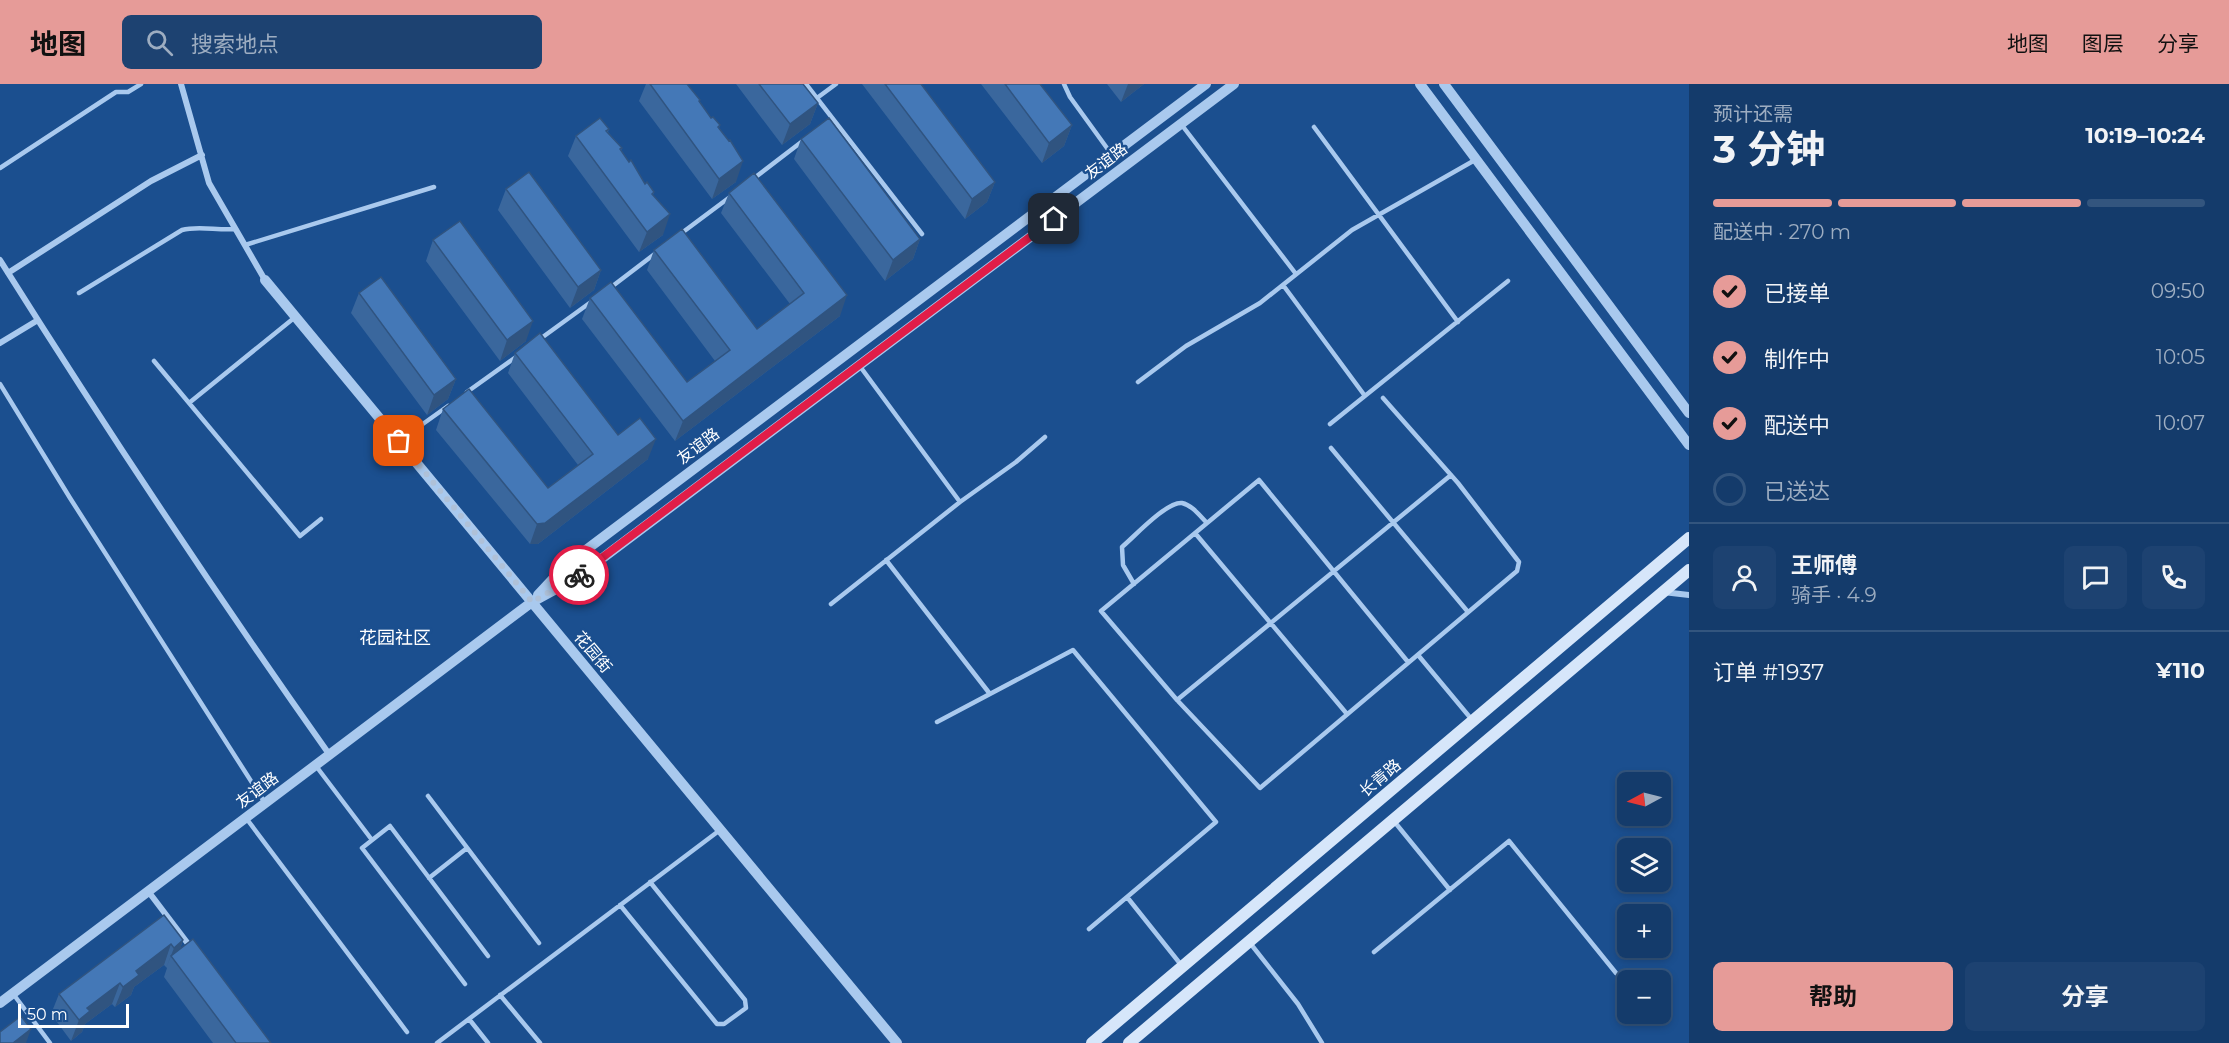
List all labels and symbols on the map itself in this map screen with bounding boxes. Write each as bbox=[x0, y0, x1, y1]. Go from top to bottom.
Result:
street label: 友谊路 bbox=[1081, 139, 1131, 183]
pin bbox=[1028, 193, 1079, 244]
pin bbox=[373, 415, 424, 466]
street label: 友谊路 bbox=[673, 424, 723, 468]
courier bbox=[549, 545, 609, 605]
district label: 花园社区 bbox=[359, 627, 431, 649]
street label: 花园街 bbox=[570, 628, 616, 676]
street label: 长青路 bbox=[1356, 755, 1404, 801]
street label: 友谊路 bbox=[232, 768, 282, 812]
north arrow bbox=[1617, 772, 1671, 826]
scale bar bbox=[18, 1001, 129, 1028]

